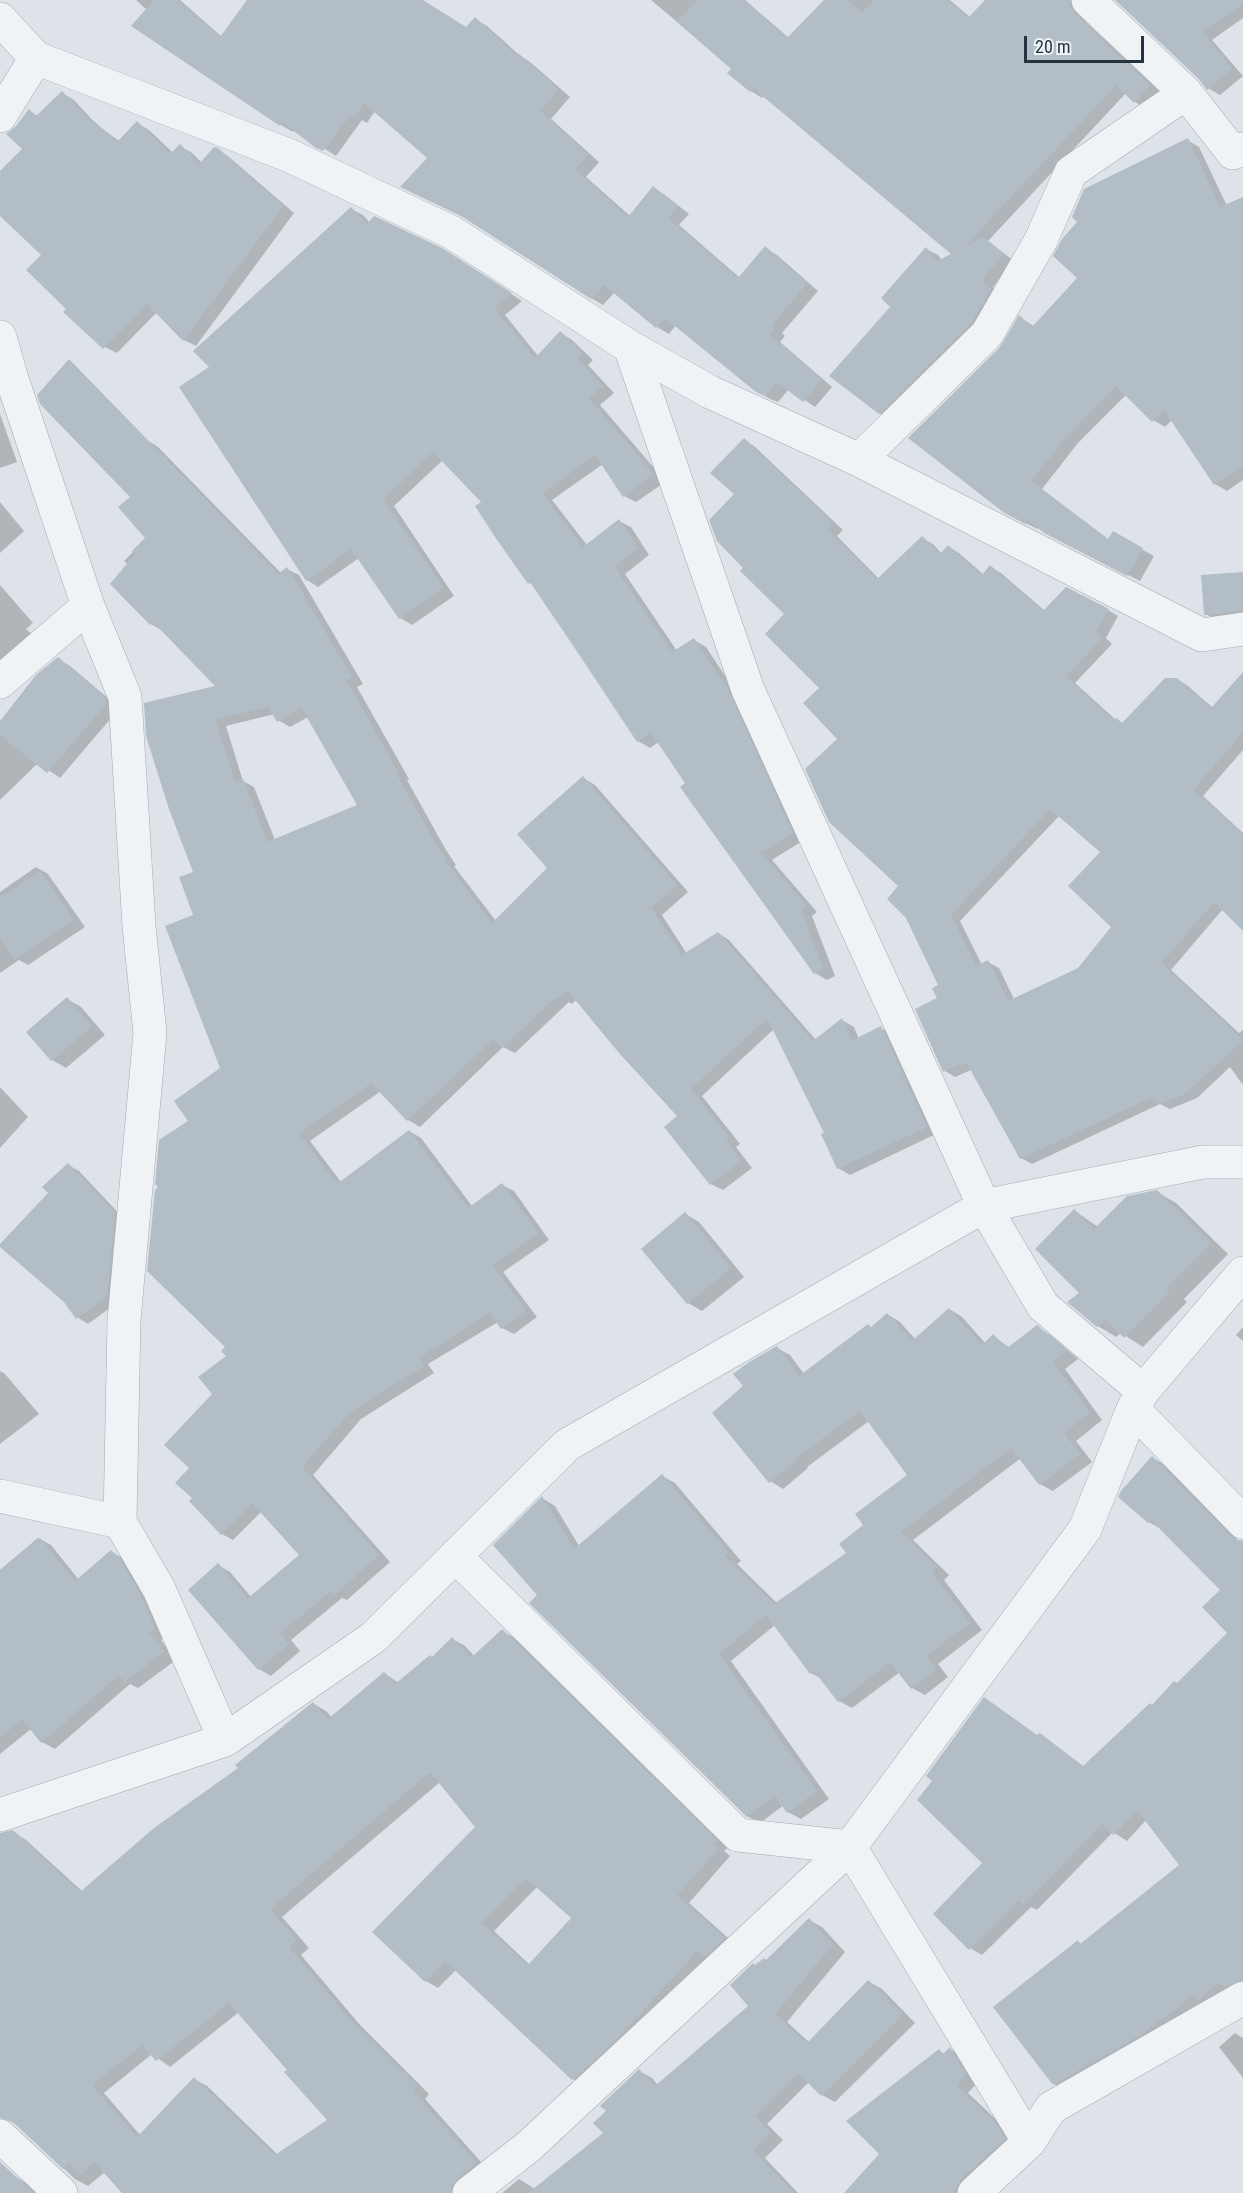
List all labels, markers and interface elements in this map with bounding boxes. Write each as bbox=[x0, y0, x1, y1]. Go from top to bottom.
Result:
scale bar bbox=[1027, 24, 1147, 62]
text: 20 m bbox=[1035, 36, 1070, 57]

